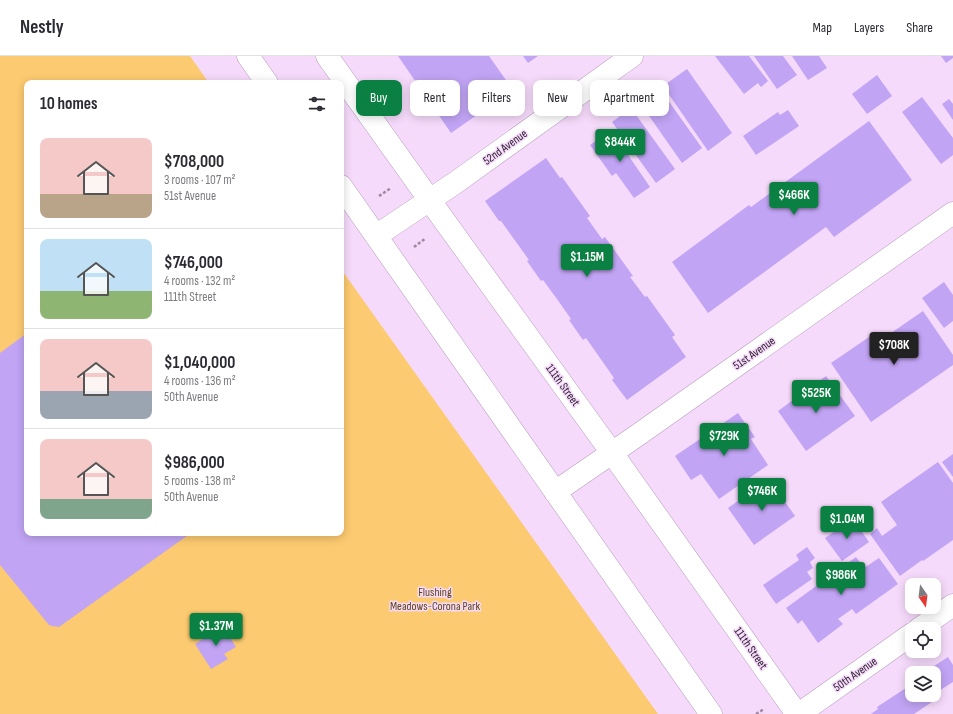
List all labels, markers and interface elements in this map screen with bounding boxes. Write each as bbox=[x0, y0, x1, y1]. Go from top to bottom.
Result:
text: Nestly bbox=[20, 16, 64, 39]
text: Map bbox=[812, 19, 832, 36]
text: Layers bbox=[854, 19, 884, 36]
text: Share bbox=[906, 19, 933, 36]
chip: Buy bbox=[356, 80, 402, 116]
chip: Rent bbox=[410, 80, 460, 116]
chip: Filters bbox=[468, 80, 525, 116]
chip: New bbox=[533, 80, 582, 116]
chip: Apartment bbox=[590, 80, 669, 116]
icon: filters bbox=[306, 93, 328, 115]
text: 10 homes bbox=[40, 94, 97, 114]
street label: 52nd Avenue bbox=[480, 126, 531, 169]
pin: $844K bbox=[592, 129, 648, 163]
text: $844K bbox=[604, 134, 636, 150]
text: $708,000 bbox=[164, 152, 224, 172]
icon: home bbox=[72, 154, 120, 202]
text: 3 rooms · 107 m² bbox=[164, 172, 236, 188]
pin: $466K bbox=[766, 182, 822, 216]
text: $466K bbox=[778, 187, 810, 203]
text: 51st Avenue bbox=[164, 188, 216, 204]
pin: $1.15M bbox=[554, 244, 620, 278]
text: $1.15M bbox=[570, 249, 604, 265]
text: $746,000 bbox=[164, 253, 223, 273]
icon: home bbox=[72, 255, 120, 303]
text: 4 rooms · 132 m² bbox=[164, 273, 235, 289]
text: 111th Street bbox=[164, 289, 217, 305]
pin: $708K bbox=[866, 332, 922, 366]
street label: 51st Avenue bbox=[730, 333, 778, 373]
text: $708K bbox=[879, 337, 910, 353]
text: $1,040,000 bbox=[164, 353, 235, 373]
icon: home bbox=[72, 355, 120, 403]
street label: 111th Street bbox=[542, 361, 583, 410]
text: 4 rooms · 136 m² bbox=[164, 373, 236, 389]
pin: $525K bbox=[788, 380, 844, 414]
text: $525K bbox=[801, 385, 831, 401]
text: 50th Avenue bbox=[164, 389, 218, 405]
pin: $729K bbox=[696, 423, 752, 457]
text: $729K bbox=[709, 428, 739, 444]
text: $986,000 bbox=[164, 453, 225, 473]
icon: home bbox=[72, 455, 120, 503]
text: 5 rooms · 138 m² bbox=[164, 473, 235, 489]
pin: $746K bbox=[734, 478, 790, 512]
text: $746K bbox=[747, 483, 777, 499]
text: 50th Avenue bbox=[164, 489, 218, 505]
pin: $1.04M bbox=[814, 506, 880, 540]
text: $1.04M bbox=[829, 511, 865, 527]
pin: $986K bbox=[813, 562, 869, 596]
text: $986K bbox=[825, 567, 857, 583]
north arrow bbox=[905, 578, 941, 614]
map controls bbox=[905, 578, 941, 702]
park label: Flushing Meadows-Corona Park bbox=[390, 585, 480, 614]
pin: $1.37M bbox=[183, 613, 249, 647]
text: $1.37M bbox=[199, 618, 233, 634]
button: locate bbox=[905, 622, 941, 658]
street label: 111th Street bbox=[731, 624, 771, 673]
street label: 50th Avenue bbox=[830, 654, 880, 695]
button: layers bbox=[905, 666, 941, 702]

